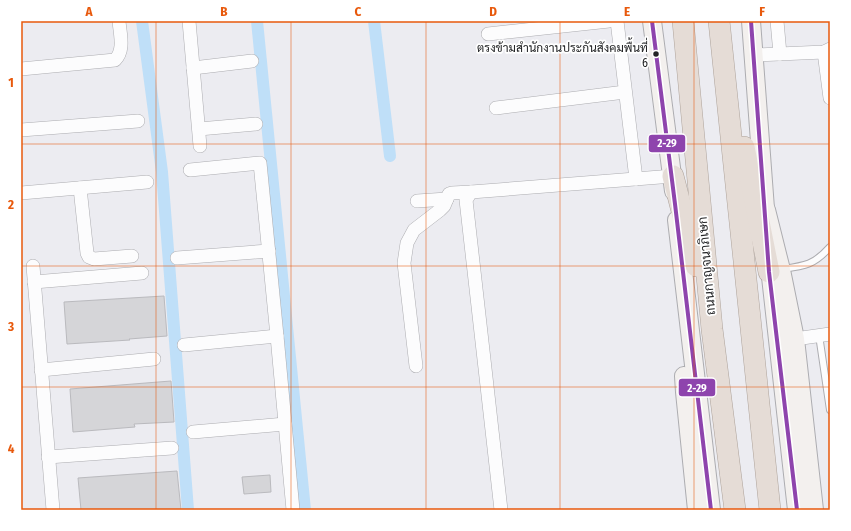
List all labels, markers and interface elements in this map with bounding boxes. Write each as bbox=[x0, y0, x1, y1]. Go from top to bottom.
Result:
text: A bbox=[84, 4, 93, 19]
text: B bbox=[220, 4, 228, 19]
text: C bbox=[355, 4, 362, 19]
text: D bbox=[489, 4, 497, 19]
text: E bbox=[624, 4, 630, 19]
text: F bbox=[759, 4, 765, 19]
place label: ตรงข้ามสำนักงานประกันสังคมพื้นที่ 6 bbox=[477, 37, 648, 70]
marker: ตรงข้ามสำนักงานประกันสังคมพื้นที่ 6 bbox=[651, 49, 661, 59]
text: 1 bbox=[8, 75, 14, 90]
line badge: 2-29 bbox=[648, 134, 686, 153]
text: 2-29 bbox=[656, 137, 677, 150]
text: 2 bbox=[7, 197, 14, 212]
street label: ถนนกาญจนาภิเษก bbox=[694, 216, 719, 316]
text: 3 bbox=[7, 319, 14, 334]
line badge: 2-29 bbox=[678, 378, 716, 397]
text: 2-29 bbox=[686, 382, 707, 395]
text: 4 bbox=[8, 441, 15, 456]

